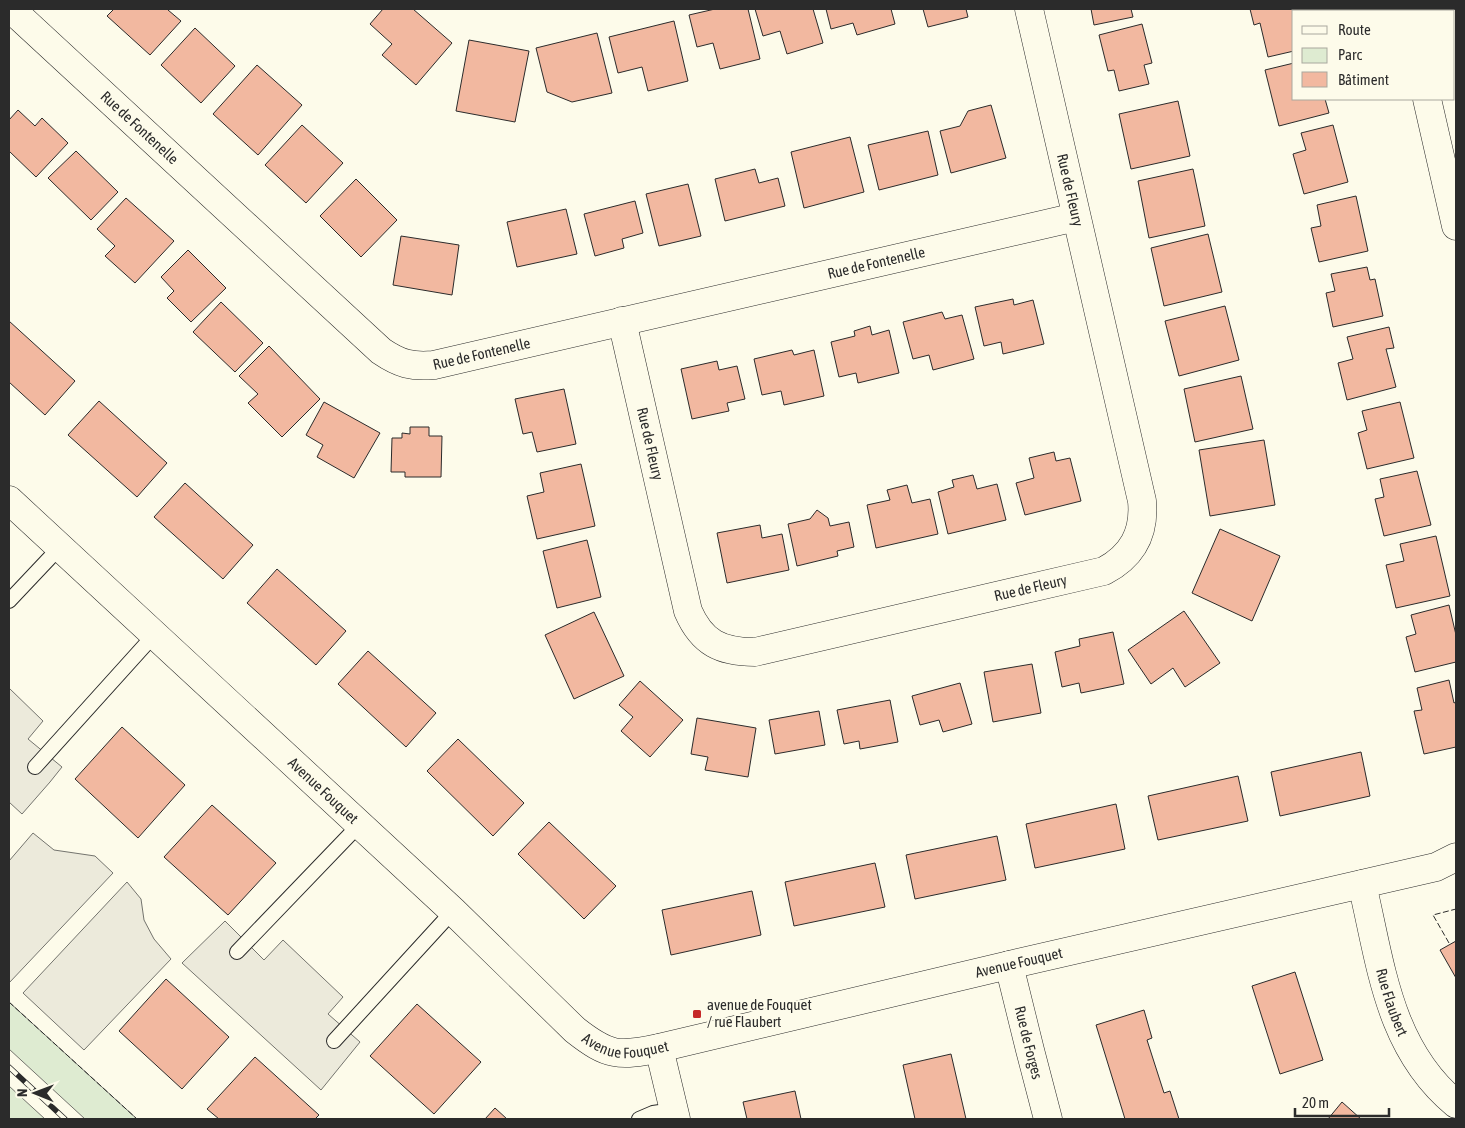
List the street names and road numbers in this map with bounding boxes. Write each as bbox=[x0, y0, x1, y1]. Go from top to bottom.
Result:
street label: Rue de Fontenelle bbox=[98, 87, 182, 168]
street label: Rue de Fleury bbox=[1054, 152, 1087, 228]
street label: Rue de Fontenelle bbox=[826, 243, 927, 282]
street label: Rue de Fontenelle bbox=[431, 334, 532, 373]
street label: Rue de Fleury bbox=[634, 406, 667, 482]
street label: Rue de Fleury bbox=[992, 571, 1069, 604]
street label: Avenue Fouquet bbox=[285, 754, 362, 827]
street label: Avenue Fouquet bbox=[973, 944, 1064, 981]
street label: Rue Flaubert bbox=[1373, 966, 1412, 1039]
street label: Rue de Forges bbox=[1011, 1004, 1046, 1081]
street label: Avenue Fouquet bbox=[579, 1029, 670, 1061]

